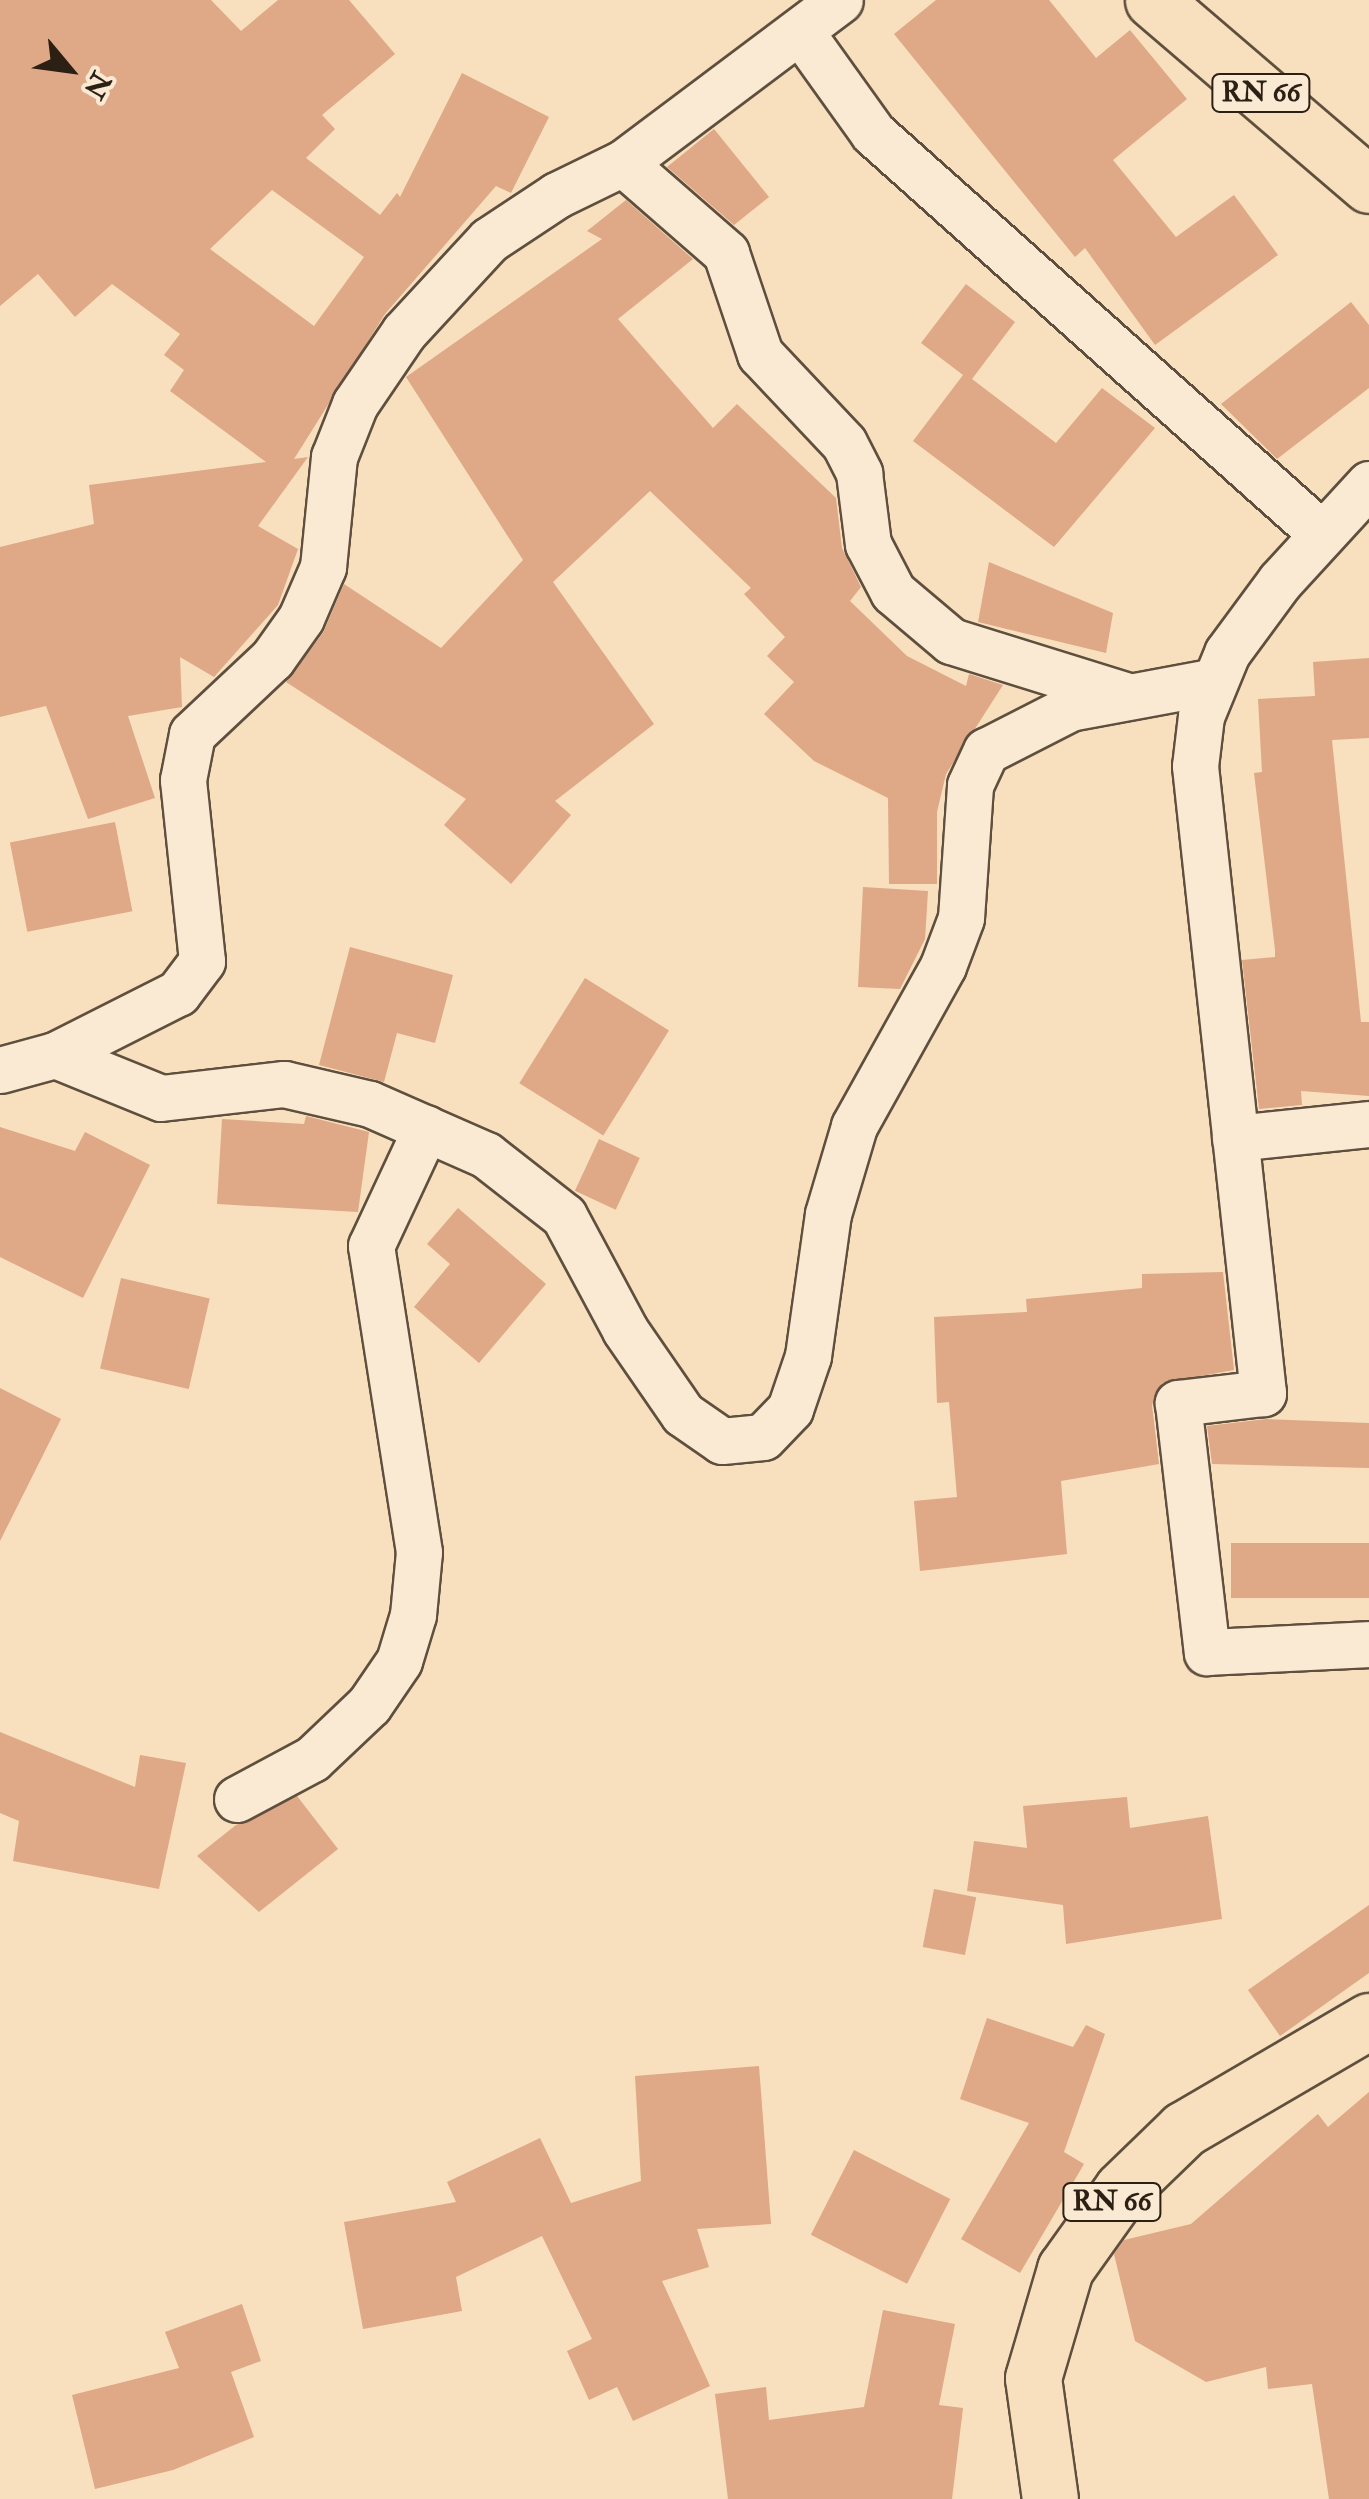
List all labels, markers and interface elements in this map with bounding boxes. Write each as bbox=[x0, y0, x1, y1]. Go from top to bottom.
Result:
north arrow bbox=[20, 20, 120, 120]
text: N bbox=[75, 65, 118, 104]
road number: RN 66 bbox=[1211, 70, 1311, 116]
road number: RN 66 bbox=[1062, 2179, 1162, 2225]

